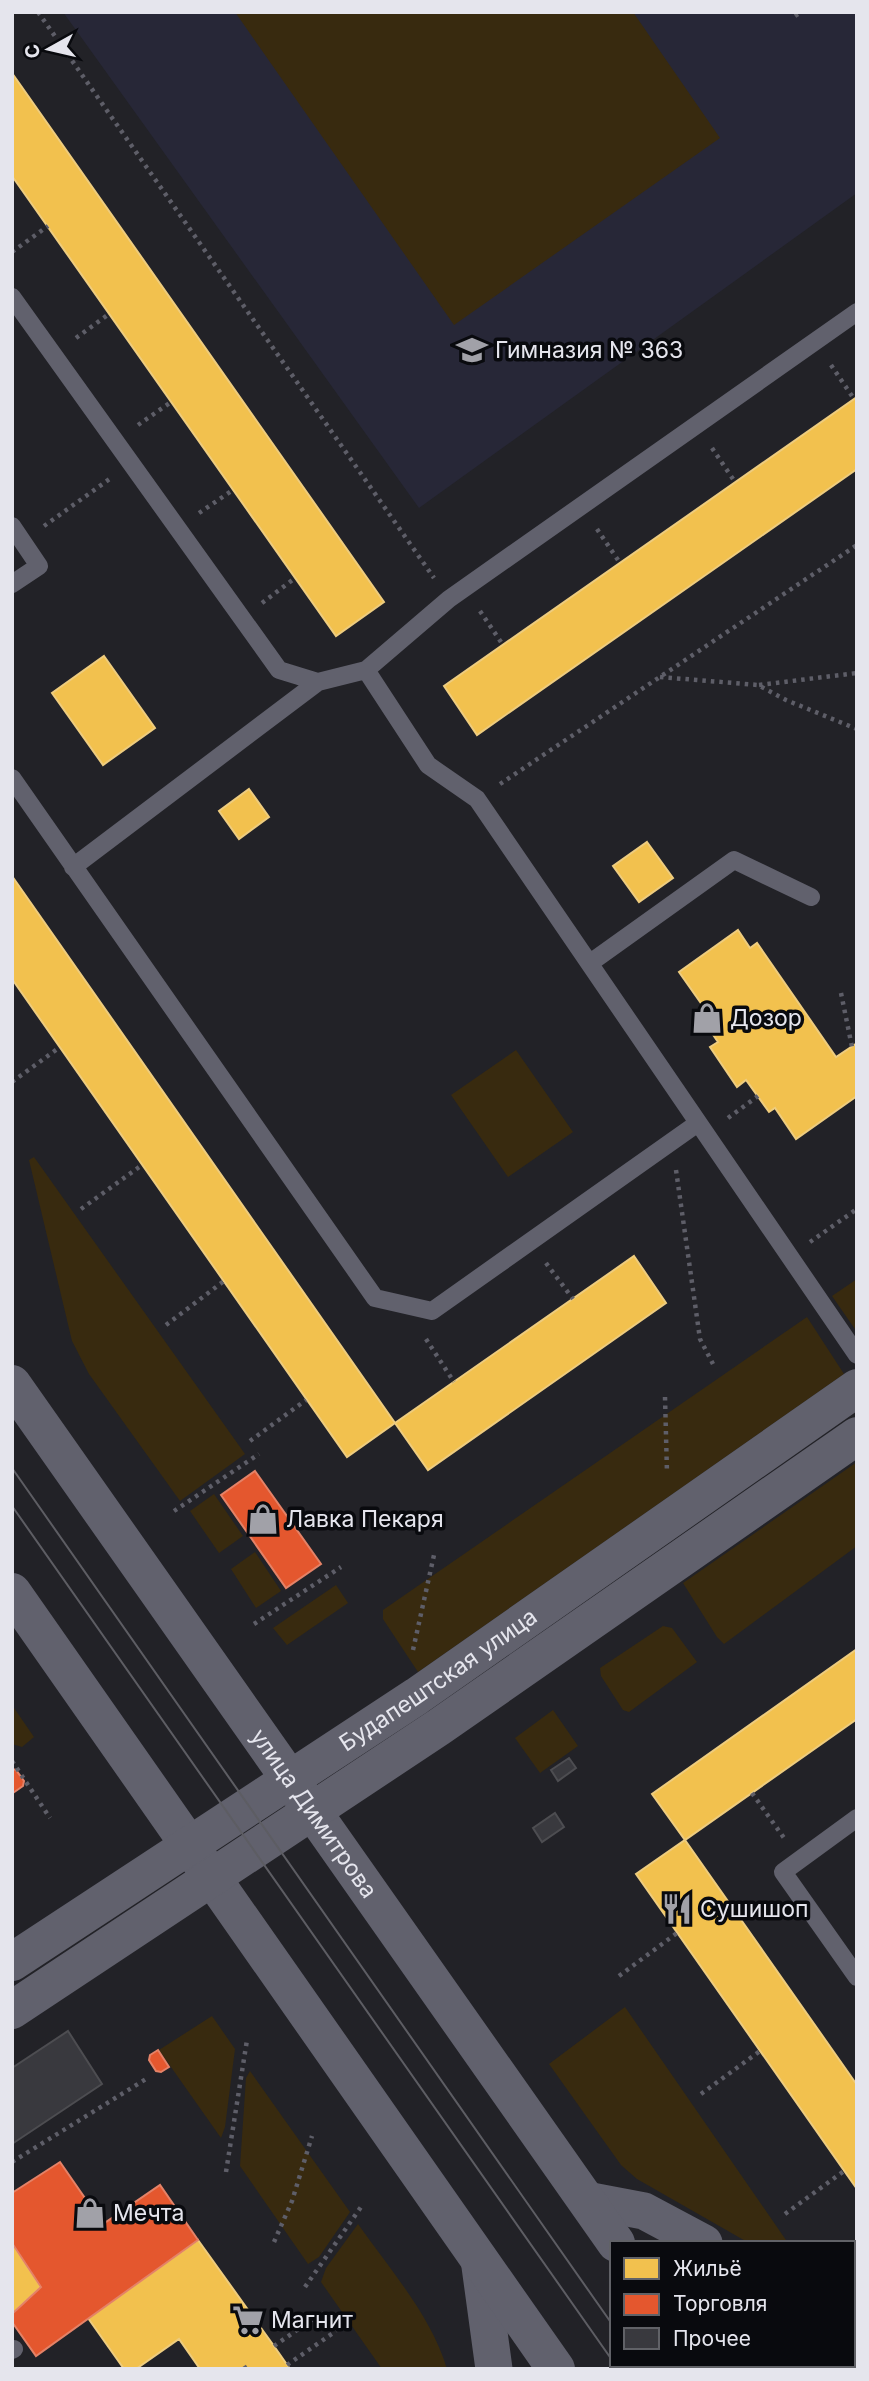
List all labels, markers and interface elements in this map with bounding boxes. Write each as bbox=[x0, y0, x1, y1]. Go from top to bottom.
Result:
north arrow bbox=[14, 14, 84, 84]
text: С bbox=[20, 43, 45, 60]
school or university icon: Гимназия № 363 bbox=[455, 333, 489, 367]
place label: Гимназия № 363 bbox=[495, 336, 683, 364]
shop icon: Дозор bbox=[690, 1001, 724, 1035]
place label: Дозор bbox=[730, 1004, 802, 1032]
shop icon: Лавка Пекаря bbox=[246, 1502, 280, 1536]
place label: Лавка Пекаря bbox=[286, 1505, 444, 1533]
street label: Будапештская улица bbox=[334, 1602, 542, 1757]
street label: улица Димитрова bbox=[245, 1723, 383, 1904]
restaurant icon: Сушишоп bbox=[660, 1892, 694, 1926]
place label: Сушишоп bbox=[700, 1895, 808, 1923]
shop icon: Мечта bbox=[73, 2196, 107, 2230]
place label: Мечта bbox=[113, 2199, 184, 2227]
legend bbox=[610, 2241, 855, 2367]
text: Жильё bbox=[673, 2256, 742, 2281]
text: Торговля bbox=[673, 2291, 767, 2316]
supermarket icon: Магнит bbox=[231, 2303, 265, 2337]
place label: Магнит bbox=[271, 2306, 353, 2334]
text: Прочее bbox=[673, 2326, 751, 2351]

